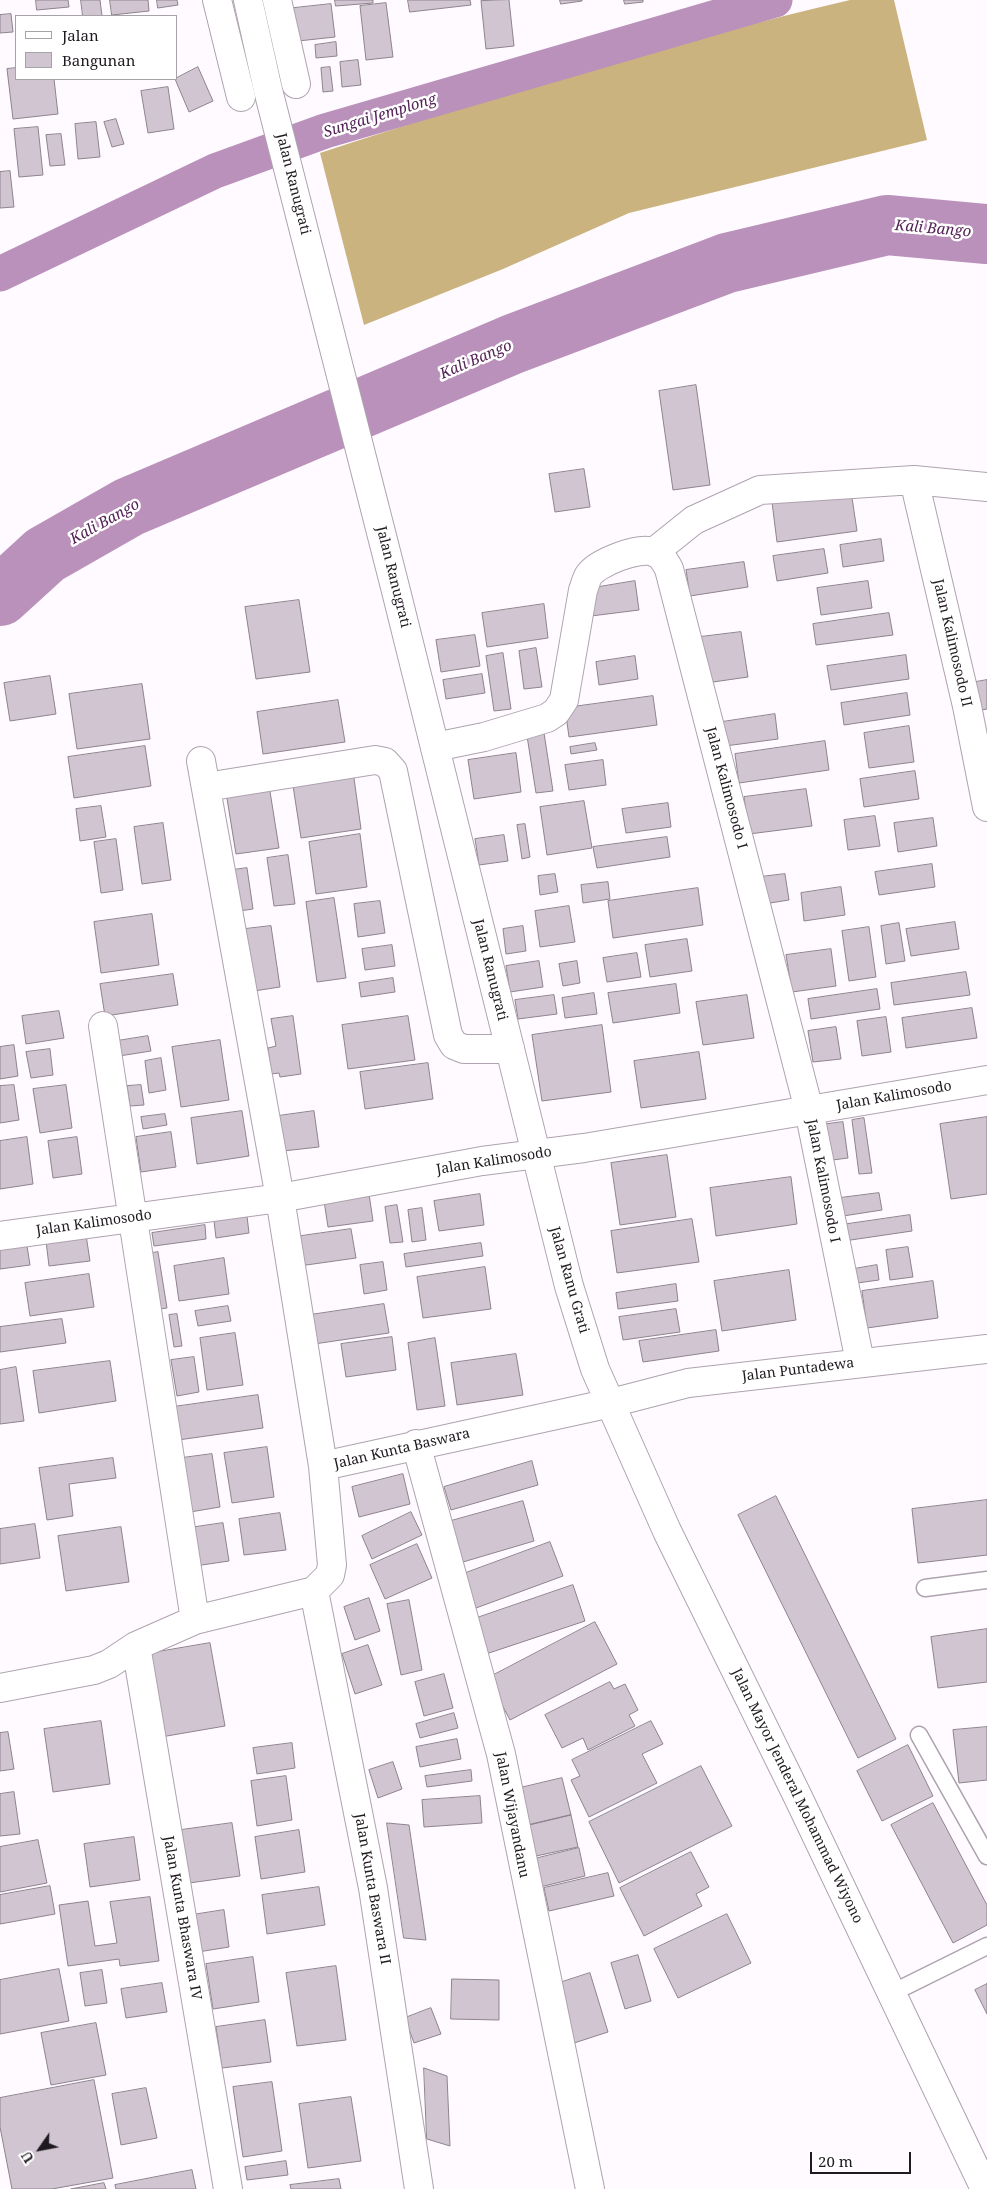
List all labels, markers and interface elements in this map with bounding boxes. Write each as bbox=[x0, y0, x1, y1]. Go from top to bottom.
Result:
legend bbox=[15, 15, 178, 80]
text: Jalan bbox=[62, 25, 99, 45]
text: Bangunan bbox=[62, 50, 135, 70]
water label: Sungai Jemplong bbox=[321, 90, 439, 142]
street label: Jalan Ranugrati bbox=[272, 132, 314, 236]
water label: Kali Bango bbox=[894, 217, 972, 241]
water label: Kali Bango bbox=[437, 337, 515, 383]
water label: Kali Bango bbox=[67, 496, 143, 548]
street label: Jalan Ranugrati bbox=[372, 525, 414, 629]
street label: Jalan Kalimosodo II bbox=[929, 578, 975, 708]
street label: Jalan Kalimosodo I bbox=[702, 725, 750, 851]
street label: Jalan Ranugrati bbox=[469, 918, 511, 1022]
street label: Jalan Kalimosodo bbox=[835, 1078, 953, 1114]
street label: Jalan Kalimosodo I bbox=[803, 1118, 843, 1244]
street label: Jalan Kalimosodo bbox=[435, 1144, 553, 1178]
street label: Jalan Kalimosodo bbox=[35, 1207, 153, 1239]
street label: Jalan Ranu Grati bbox=[546, 1225, 592, 1335]
street label: Jalan Puntadewa bbox=[741, 1355, 855, 1385]
street label: Jalan Kunta Baswara bbox=[332, 1425, 472, 1473]
street label: Jalan Mayor Jenderal Mohammad Wiyono bbox=[728, 1666, 866, 1926]
street label: Jalan Wijayandanu bbox=[492, 1751, 532, 1879]
street label: Jalan Kunta Baswara II bbox=[350, 1812, 394, 1966]
street label: Jalan Kunta Bhaswara IV bbox=[159, 1835, 205, 2001]
north arrow bbox=[15, 2124, 65, 2174]
scale bar bbox=[812, 2142, 913, 2174]
text: U bbox=[16, 2148, 38, 2167]
text: 20 m bbox=[818, 2151, 853, 2171]

